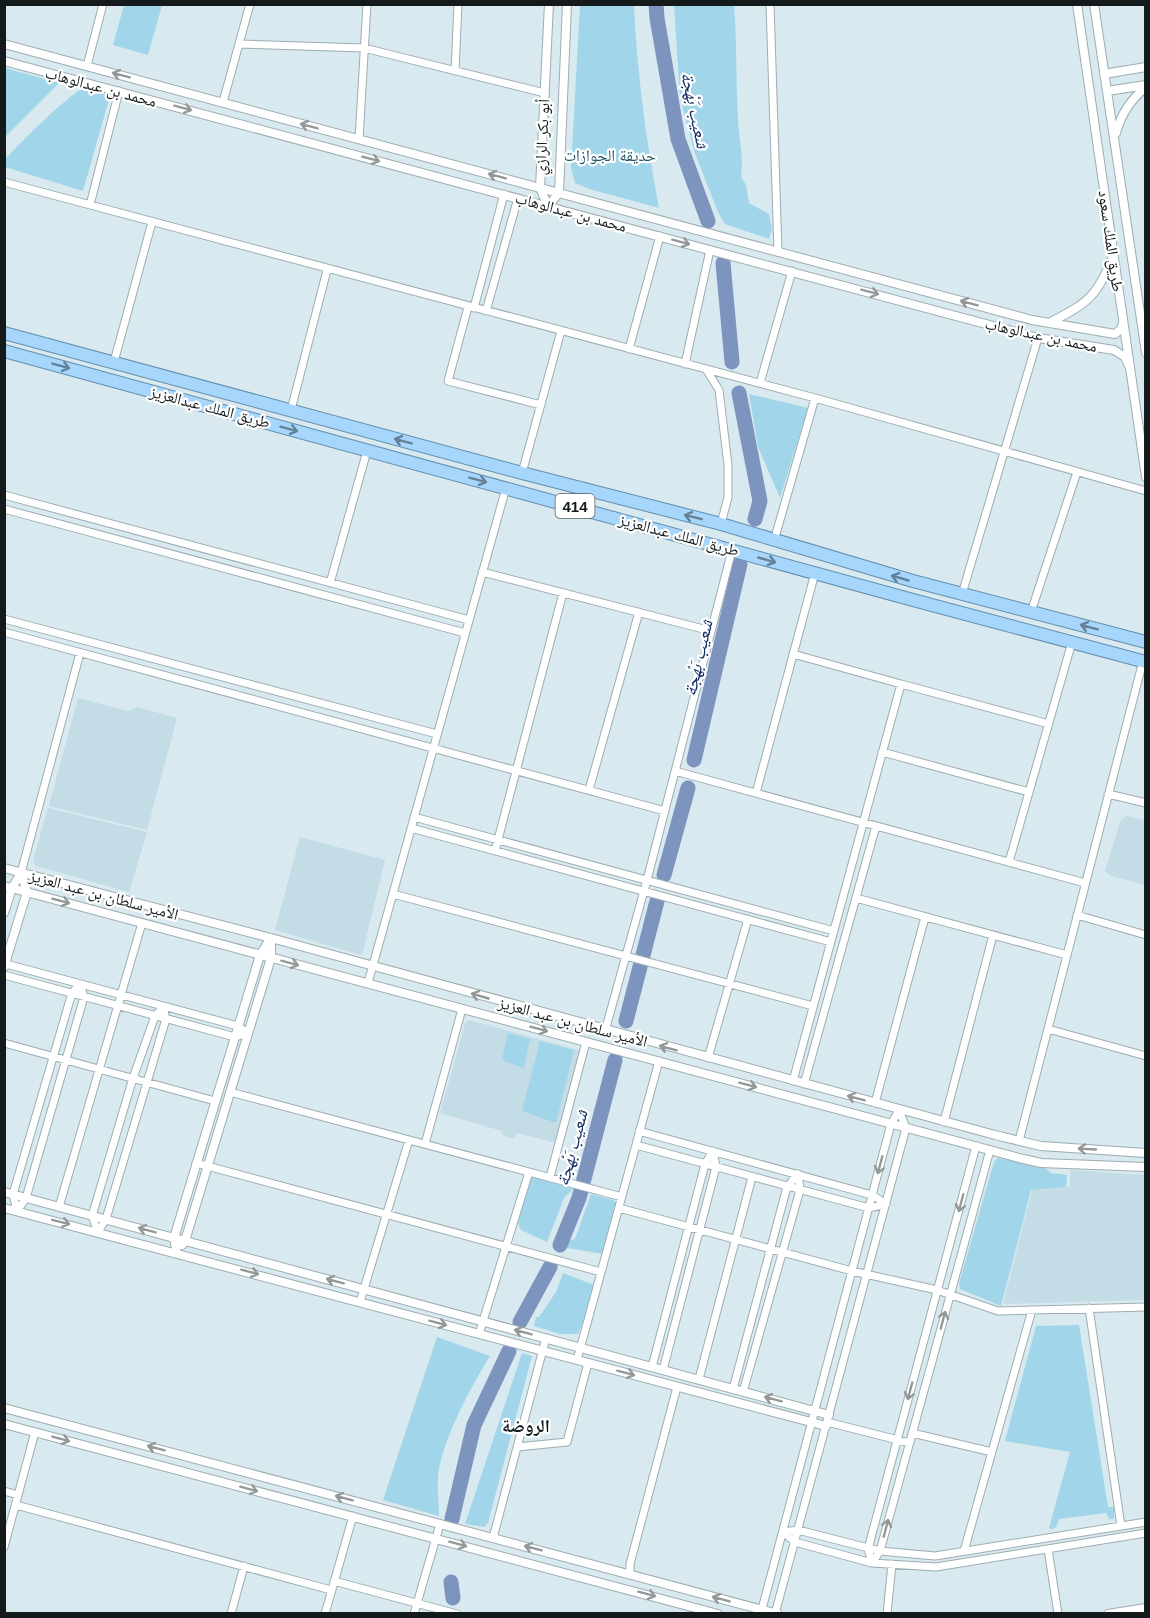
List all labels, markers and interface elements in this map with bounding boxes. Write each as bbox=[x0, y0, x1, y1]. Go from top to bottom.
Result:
street label: محمد بن عبدالوهاب bbox=[43, 64, 158, 112]
one-way arrow bbox=[112, 69, 131, 80]
water label: شعيب بَهْجة bbox=[677, 70, 713, 151]
street label: أبو بكر الرازي bbox=[531, 98, 557, 176]
one-way arrow bbox=[173, 103, 192, 115]
one-way arrow bbox=[300, 119, 319, 131]
park label: حديقة الجوازات bbox=[564, 147, 656, 165]
one-way arrow bbox=[361, 154, 380, 165]
one-way arrow bbox=[488, 170, 507, 182]
street label: محمد بن عبدالوهاب bbox=[513, 189, 628, 237]
street label: طريق الملك سعود bbox=[1093, 189, 1127, 293]
one-way arrow bbox=[671, 237, 690, 248]
one-way arrow bbox=[860, 287, 879, 299]
one-way arrow bbox=[960, 297, 979, 309]
street label: محمد بن عبدالوهاب bbox=[983, 315, 1099, 357]
one-way arrow bbox=[51, 361, 70, 372]
street label: طريق الملك عبدالعزيز bbox=[147, 383, 272, 433]
one-way arrow bbox=[279, 424, 298, 436]
one-way arrow bbox=[394, 434, 413, 446]
one-way arrow bbox=[468, 475, 487, 487]
road number: 414 bbox=[556, 494, 594, 518]
street label: طريق الملك عبدالعزيز bbox=[616, 511, 741, 561]
one-way arrow bbox=[684, 511, 703, 522]
one-way arrow bbox=[757, 554, 776, 566]
one-way arrow bbox=[891, 572, 910, 583]
water label: شعيب بَهْجة bbox=[680, 617, 717, 698]
one-way arrow bbox=[1080, 621, 1099, 633]
street label: الأمير سلطان بن عبد العزيز bbox=[26, 867, 180, 925]
one-way arrow bbox=[51, 896, 70, 908]
one-way arrow bbox=[280, 957, 299, 969]
one-way arrow bbox=[471, 990, 490, 1001]
street label: الأمير سلطان بن عبد العزيز bbox=[495, 994, 649, 1052]
one-way arrow bbox=[529, 1024, 548, 1036]
one-way arrow bbox=[659, 1041, 678, 1053]
one-way arrow bbox=[738, 1080, 757, 1092]
one-way arrow bbox=[847, 1092, 866, 1103]
water label: شعيب بَهْجة bbox=[552, 1107, 593, 1188]
one-way arrow bbox=[1078, 1143, 1098, 1154]
one-way arrow bbox=[874, 1155, 885, 1174]
one-way arrow bbox=[955, 1193, 966, 1212]
one-way arrow bbox=[51, 1217, 70, 1229]
one-way arrow bbox=[138, 1224, 157, 1236]
one-way arrow bbox=[240, 1267, 259, 1278]
one-way arrow bbox=[326, 1275, 345, 1286]
one-way arrow bbox=[938, 1311, 950, 1330]
one-way arrow bbox=[428, 1317, 447, 1329]
one-way arrow bbox=[514, 1326, 533, 1337]
one-way arrow bbox=[616, 1368, 635, 1379]
one-way arrow bbox=[904, 1381, 915, 1400]
one-way arrow bbox=[763, 1393, 782, 1405]
district label: الروضة bbox=[502, 1416, 550, 1436]
one-way arrow bbox=[51, 1433, 70, 1445]
one-way arrow bbox=[147, 1442, 166, 1454]
one-way arrow bbox=[240, 1483, 259, 1495]
one-way arrow bbox=[335, 1492, 354, 1504]
one-way arrow bbox=[881, 1519, 893, 1538]
one-way arrow bbox=[448, 1539, 467, 1550]
one-way arrow bbox=[524, 1542, 543, 1554]
one-way arrow bbox=[637, 1589, 656, 1601]
one-way arrow bbox=[712, 1592, 731, 1604]

